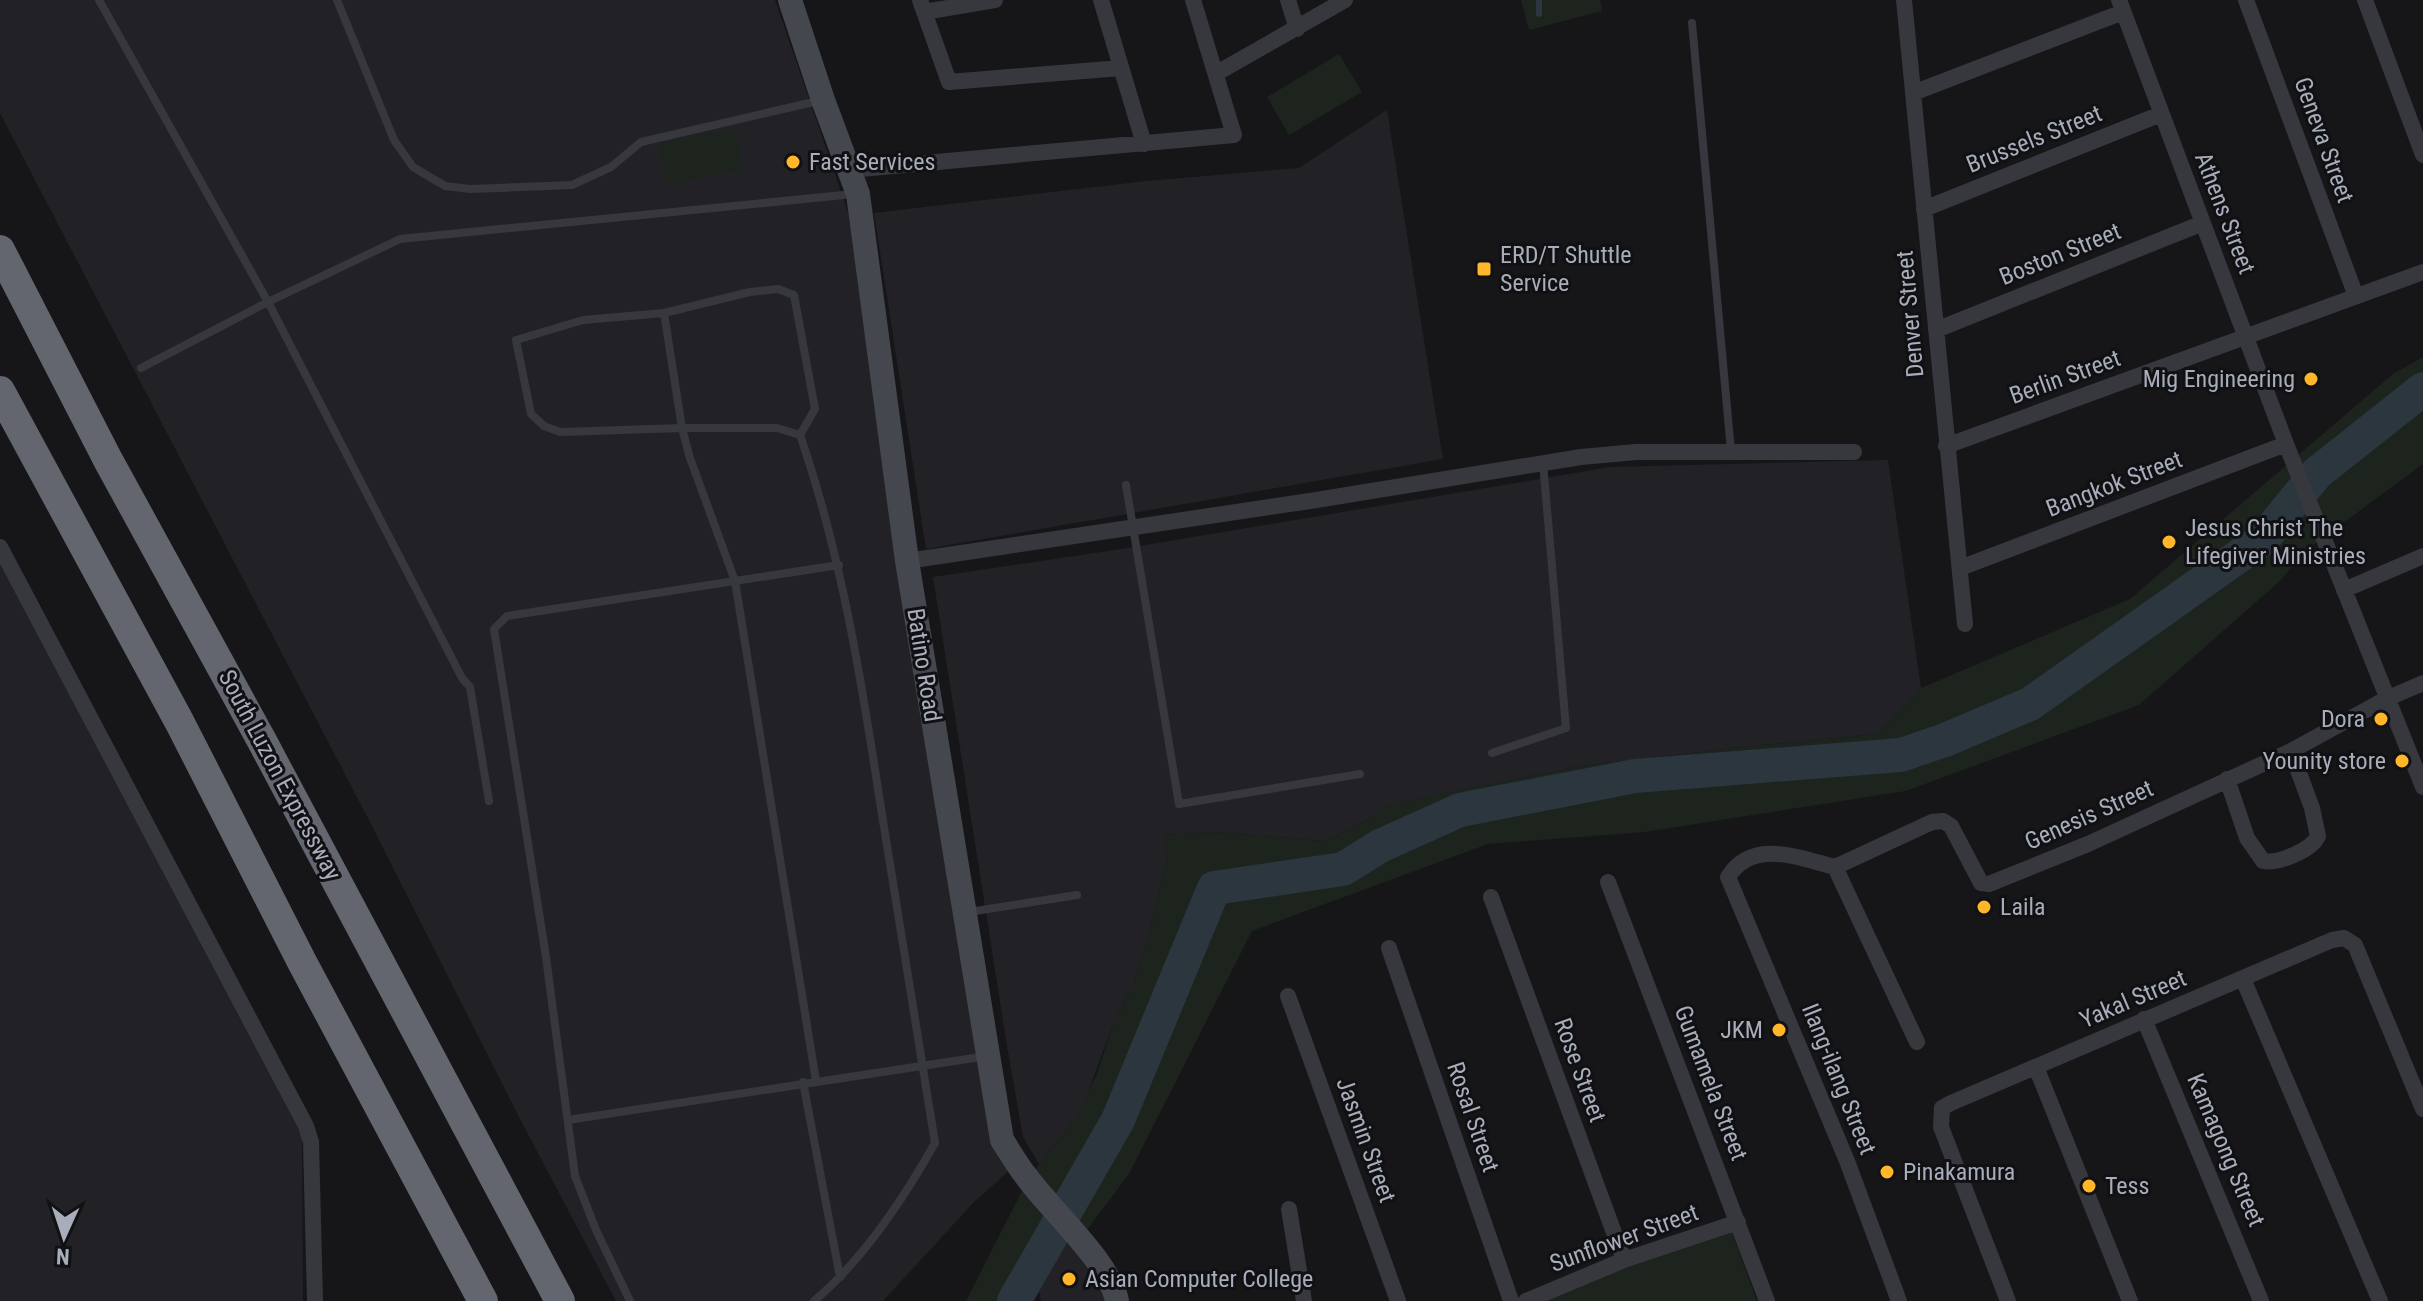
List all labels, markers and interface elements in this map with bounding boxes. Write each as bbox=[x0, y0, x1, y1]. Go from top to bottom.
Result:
street label: Geneva Street bbox=[2288, 73, 2360, 207]
street label: Brussels Street bbox=[1962, 99, 2106, 179]
place label: Fast Services bbox=[809, 148, 935, 176]
street label: Athens Street bbox=[2189, 148, 2261, 278]
marker: Fast Services bbox=[784, 153, 802, 171]
street label: Boston Street bbox=[1995, 217, 2125, 291]
place label: ERD/T Shuttle Service bbox=[1500, 241, 1631, 297]
street label: Denver Street bbox=[1891, 250, 1929, 378]
marker: ERD/T Shuttle Service bbox=[1475, 260, 1493, 278]
street label: Berlin Street bbox=[2006, 344, 2124, 410]
place label: Mig Engineering bbox=[2143, 365, 2295, 393]
marker: Mig Engineering bbox=[2302, 370, 2320, 388]
street label: Bangkok Street bbox=[2042, 445, 2186, 523]
place label: Jesus Christ The Lifegiver Ministries bbox=[2185, 514, 2366, 570]
marker: Jesus Christ The Lifegiver Ministries bbox=[2160, 533, 2178, 551]
street label: Batino Road bbox=[901, 606, 947, 724]
street label: South Luzon Expressway bbox=[213, 665, 347, 885]
place label: Dora bbox=[2321, 705, 2365, 733]
marker: Dora bbox=[2372, 710, 2390, 728]
place label: Younity store bbox=[2263, 747, 2386, 775]
marker: Younity store bbox=[2393, 752, 2411, 770]
street label: Genesis Street bbox=[2021, 774, 2157, 856]
place label: Laila bbox=[2000, 893, 2045, 921]
marker: Laila bbox=[1975, 898, 1993, 916]
street label: Yakal Street bbox=[2076, 964, 2190, 1034]
street label: Ilang-ilang Street bbox=[1796, 1000, 1882, 1158]
street label: Gumamela Street bbox=[1669, 1002, 1753, 1164]
street label: Rose Street bbox=[1548, 1014, 1612, 1126]
place label: JKM bbox=[1720, 1016, 1763, 1044]
marker: JKM bbox=[1770, 1021, 1788, 1039]
street label: Rosal Street bbox=[1441, 1058, 1505, 1176]
street label: Kamagong Street bbox=[2181, 1069, 2271, 1231]
street label: Jasmin Street bbox=[1330, 1074, 1402, 1206]
place label: Pinakamura bbox=[1903, 1158, 2015, 1186]
marker: Pinakamura bbox=[1878, 1163, 1896, 1181]
place label: Tess bbox=[2105, 1172, 2149, 1200]
marker: Tess bbox=[2080, 1177, 2098, 1195]
north arrow bbox=[24, 1197, 104, 1277]
street label: Sunflower Street bbox=[1546, 1198, 1702, 1278]
text: N bbox=[56, 1244, 70, 1269]
place label: Asian Computer College bbox=[1085, 1265, 1313, 1293]
marker: Asian Computer College bbox=[1060, 1270, 1078, 1288]

